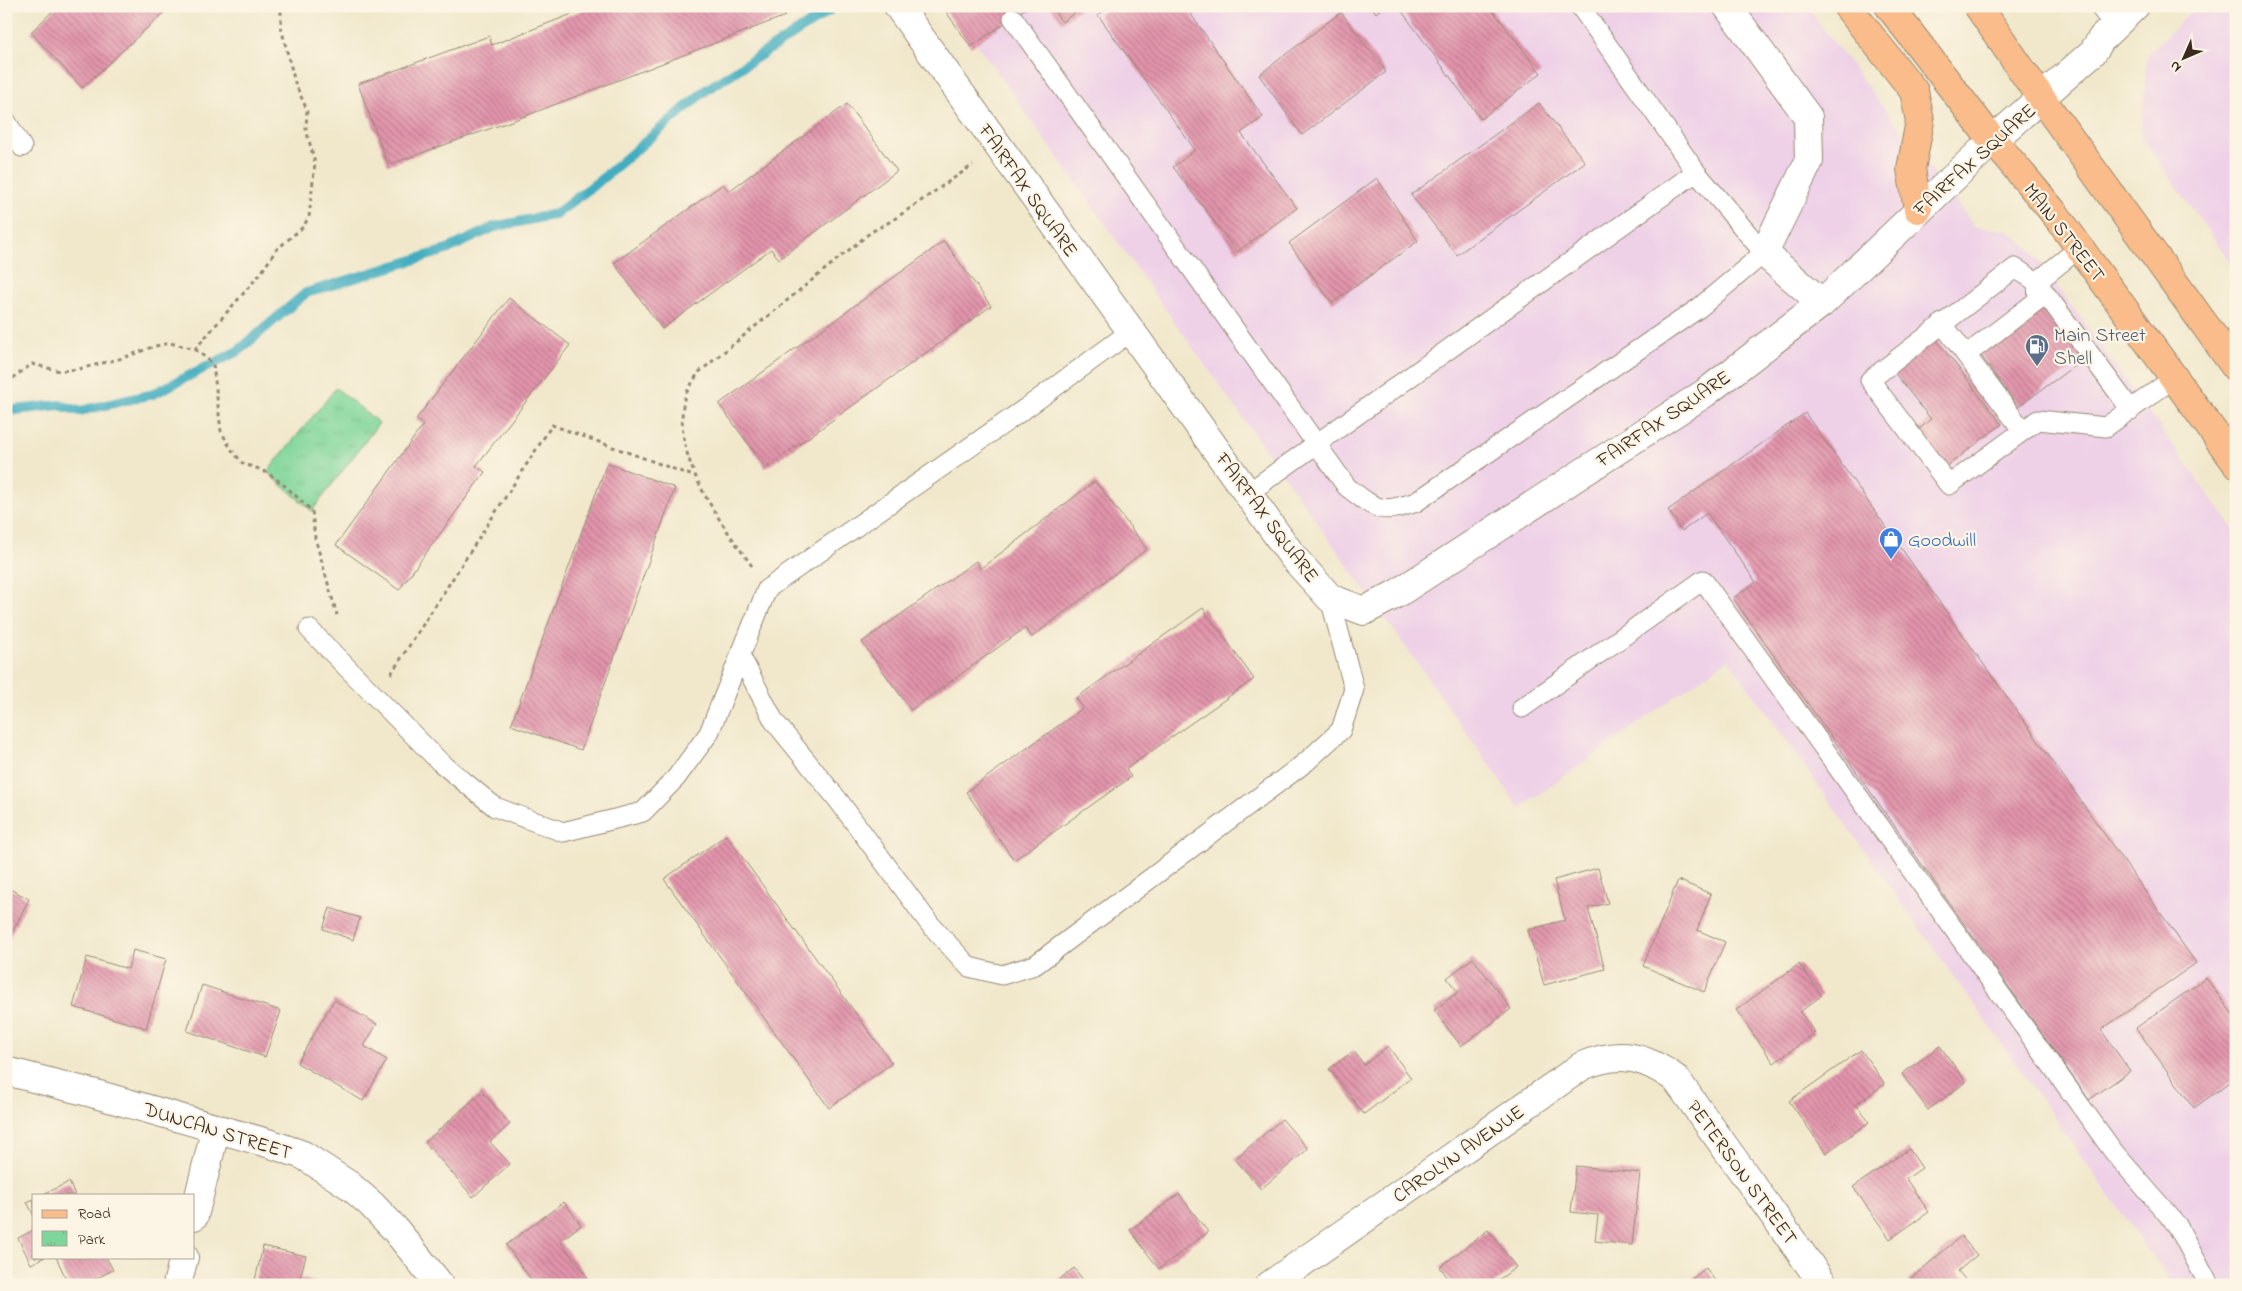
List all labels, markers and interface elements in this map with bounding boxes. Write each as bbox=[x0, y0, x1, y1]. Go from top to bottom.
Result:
north arrow bbox=[2160, 32, 2210, 82]
text: N bbox=[2165, 55, 2187, 77]
street label: FAIRFAX SQUARE bbox=[1907, 98, 2044, 225]
street label: FAIRFAX SQUARE bbox=[970, 118, 1084, 264]
street label: MAIN STREET bbox=[2015, 178, 2111, 289]
place label: Main Street Shell bbox=[2054, 322, 2146, 374]
fuel station icon: Main Street Shell bbox=[2024, 333, 2050, 367]
street label: FAIRFAX SQUARE bbox=[1591, 364, 1737, 476]
street label: FAIRFAX SQUARE bbox=[1207, 446, 1325, 590]
shop icon: Goodwill bbox=[1878, 526, 1904, 560]
place label: Goodwill bbox=[1908, 527, 1976, 556]
street label: PETERSON STREET bbox=[1678, 1095, 1803, 1252]
street label: DUNCAN STREET bbox=[139, 1096, 295, 1169]
street label: CAROLYN AVENUE bbox=[1388, 1099, 1531, 1211]
legend bbox=[32, 1194, 195, 1258]
text: Road bbox=[78, 1203, 111, 1225]
text: Park bbox=[78, 1229, 106, 1251]

